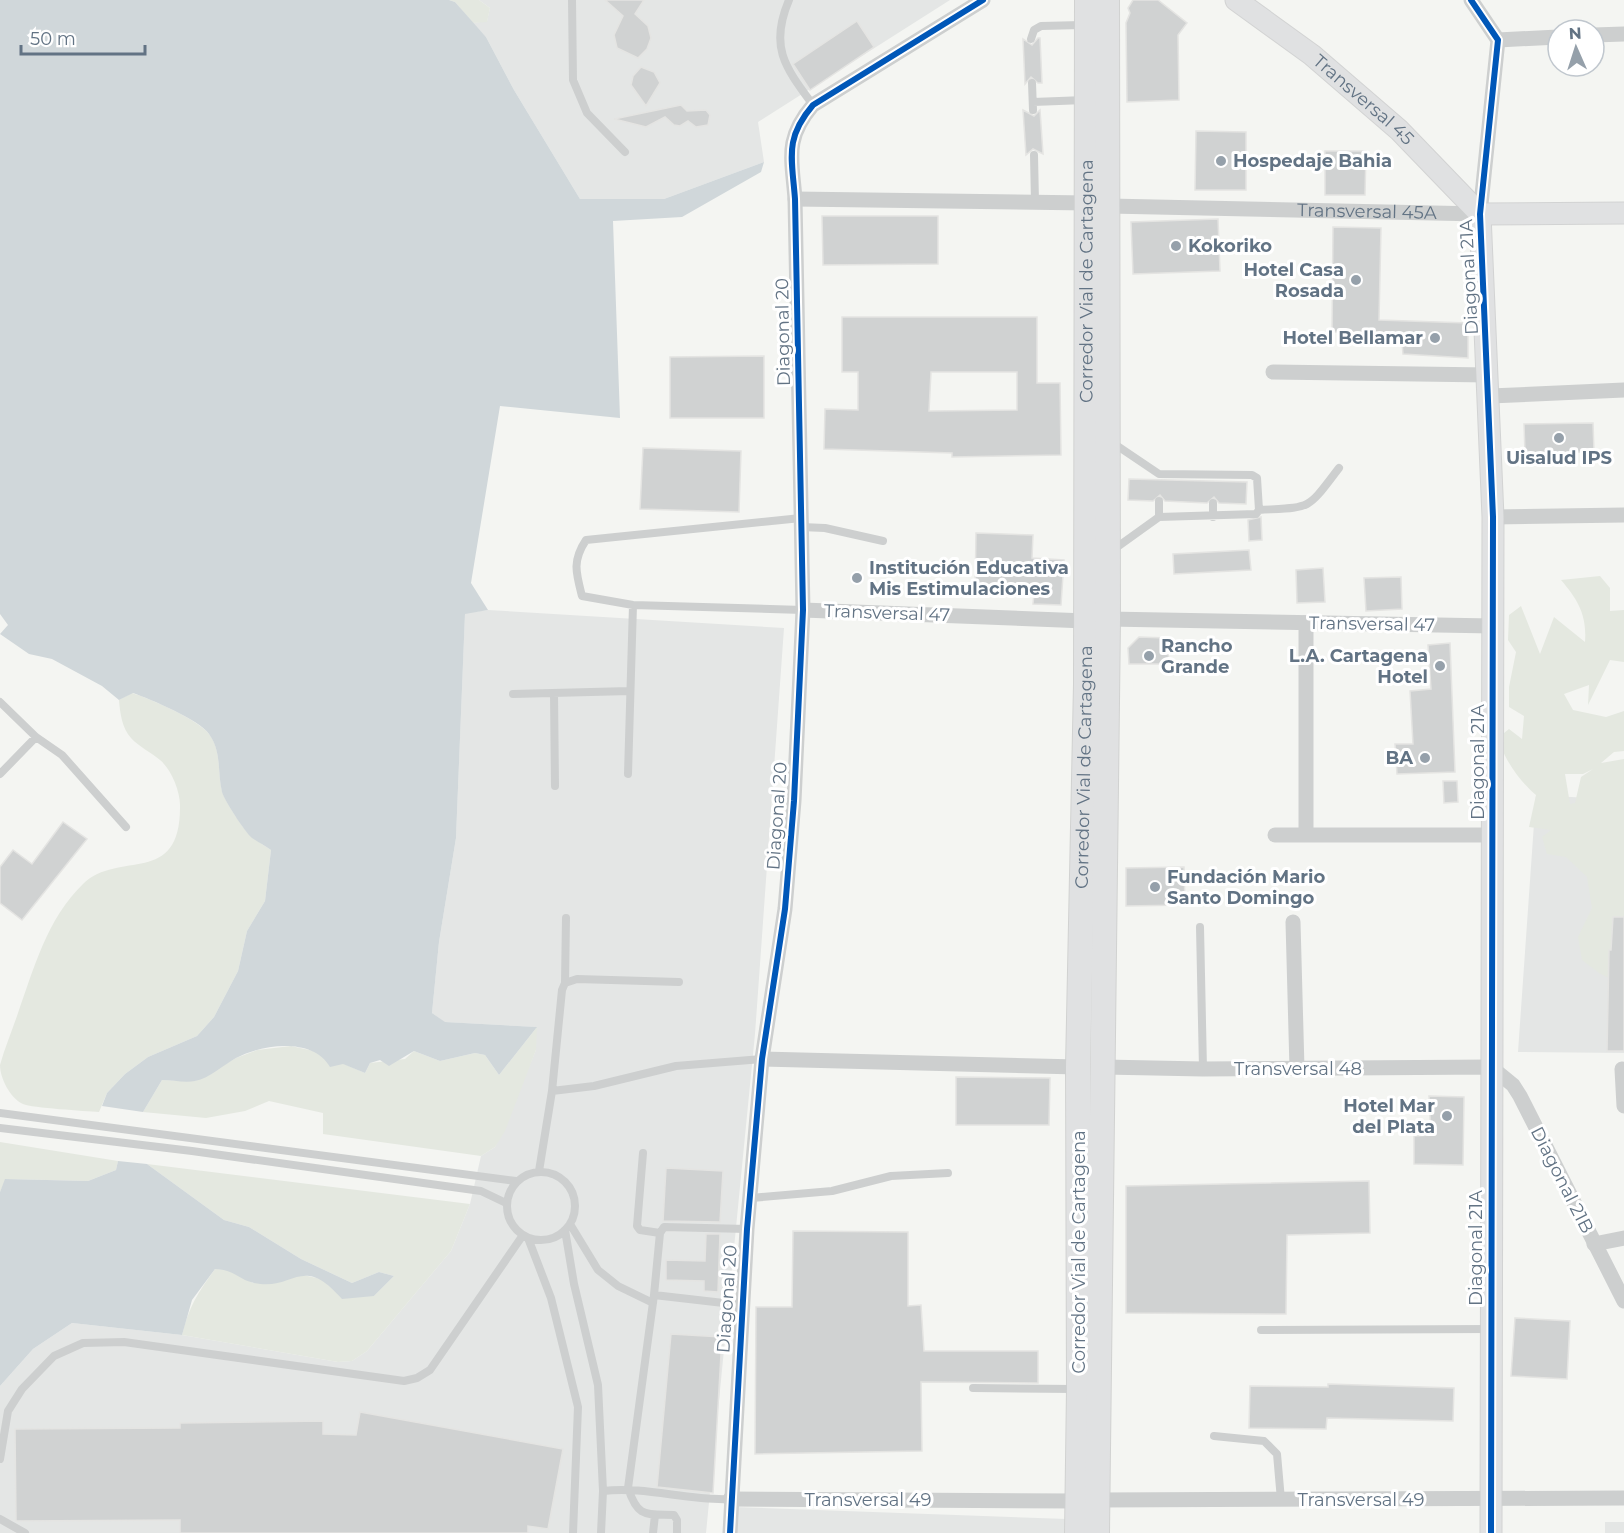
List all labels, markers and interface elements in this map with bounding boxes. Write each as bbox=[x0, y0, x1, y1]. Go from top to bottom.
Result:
scale bar bbox=[21, 18, 146, 56]
north arrow bbox=[1546, 18, 1606, 78]
text: N bbox=[1568, 24, 1582, 43]
text: 50 m bbox=[30, 28, 76, 50]
street label: Transversal 45 bbox=[1309, 50, 1418, 150]
place label: Hospedaje Bahia bbox=[1233, 150, 1392, 172]
marker: Hospedaje Bahia bbox=[1214, 154, 1228, 168]
street label: Corredor Vial de Cartagena bbox=[1075, 159, 1098, 403]
street label: Transversal 45A bbox=[1297, 199, 1437, 224]
street label: Diagonal 21A bbox=[1455, 218, 1483, 335]
place label: Kokoriko bbox=[1188, 235, 1272, 257]
marker: Kokoriko bbox=[1169, 239, 1183, 253]
place label: Hotel Casa Rosada bbox=[1244, 259, 1344, 302]
marker: Hotel Casa Rosada bbox=[1349, 273, 1363, 287]
street label: Diagonal 20 bbox=[771, 278, 795, 386]
place label: Hotel Bellamar bbox=[1282, 327, 1423, 349]
marker: Hotel Bellamar bbox=[1428, 331, 1442, 345]
marker: Uisalud IPS bbox=[1552, 431, 1566, 445]
place label: Uisalud IPS bbox=[1506, 447, 1612, 469]
place label: Institución Educativa Mis Estimulaciones bbox=[869, 557, 1069, 600]
marker: Institución Educativa Mis Estimulaciones bbox=[850, 571, 864, 585]
street label: Transversal 47 bbox=[824, 600, 950, 626]
street label: Transversal 47 bbox=[1309, 612, 1435, 636]
place label: Rancho Grande bbox=[1161, 635, 1233, 678]
street label: Corredor Vial de Cartagena bbox=[1071, 645, 1097, 889]
place label: L.A. Cartagena Hotel bbox=[1289, 645, 1428, 688]
marker: Rancho Grande bbox=[1142, 649, 1156, 663]
marker: L.A. Cartagena Hotel bbox=[1433, 659, 1447, 673]
street label: Diagonal 21A bbox=[1467, 704, 1489, 820]
place label: BA bbox=[1385, 747, 1413, 769]
marker: BA bbox=[1418, 751, 1432, 765]
street label: Diagonal 20 bbox=[762, 761, 792, 871]
place label: Fundación Mario Santo Domingo bbox=[1167, 866, 1325, 909]
marker: Fundación Mario Santo Domingo bbox=[1148, 880, 1162, 894]
street label: Transversal 48 bbox=[1234, 1058, 1362, 1080]
place label: Hotel Mar del Plata bbox=[1343, 1095, 1435, 1138]
marker: Hotel Mar del Plata bbox=[1440, 1109, 1454, 1123]
street label: Diagonal 21B bbox=[1526, 1123, 1598, 1237]
street label: Corredor Vial de Cartagena bbox=[1068, 1130, 1090, 1374]
street label: Diagonal 21A bbox=[1465, 1190, 1487, 1306]
street label: Diagonal 20 bbox=[712, 1244, 742, 1354]
street label: Transversal 49 bbox=[804, 1489, 932, 1511]
street label: Transversal 49 bbox=[1297, 1489, 1425, 1511]

